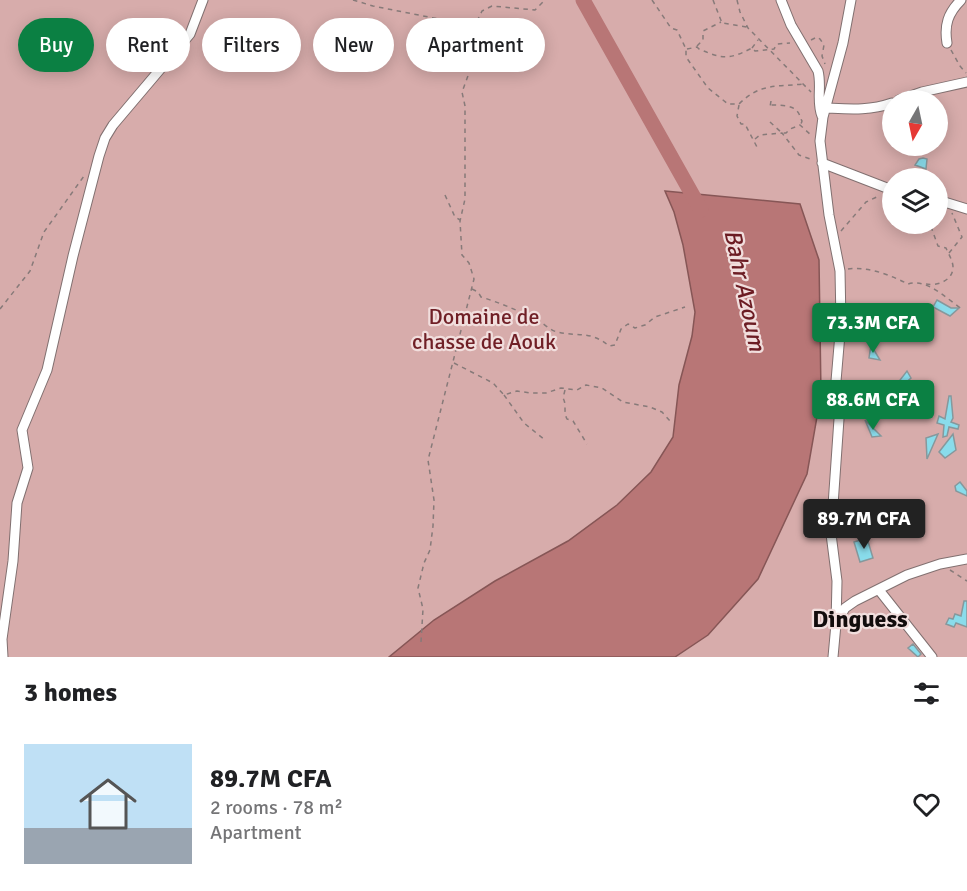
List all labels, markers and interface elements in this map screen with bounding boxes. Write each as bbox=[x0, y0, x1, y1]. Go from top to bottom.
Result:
chip: Buy bbox=[18, 18, 94, 72]
chip: Rent bbox=[106, 18, 190, 72]
chip: Filters bbox=[202, 18, 301, 72]
chip: New bbox=[313, 18, 394, 72]
chip: Apartment bbox=[406, 18, 545, 72]
north arrow bbox=[882, 90, 948, 156]
map controls bbox=[882, 90, 948, 234]
button: layers bbox=[882, 168, 948, 234]
water label: Bahr Azoum bbox=[717, 226, 773, 354]
park label: Domaine de chasse de Aouk bbox=[412, 303, 556, 355]
pin: 73.3M CFA bbox=[804, 303, 942, 354]
text: 73.3M CFA bbox=[826, 310, 920, 335]
pin: 88.6M CFA bbox=[804, 380, 942, 431]
text: 88.6M CFA bbox=[826, 387, 920, 412]
pin: 89.7M CFA bbox=[795, 499, 933, 550]
text: 89.7M CFA bbox=[817, 506, 911, 531]
district label: Dinguess bbox=[812, 604, 908, 634]
text: 3 homes bbox=[24, 677, 117, 709]
icon: filters bbox=[910, 677, 943, 710]
text: 89.7M CFA bbox=[210, 763, 332, 795]
icon: home bbox=[72, 768, 144, 840]
icon: heart bbox=[910, 788, 943, 821]
text: 2 rooms · 78 m² bbox=[210, 795, 343, 820]
text: Apartment bbox=[210, 820, 302, 845]

